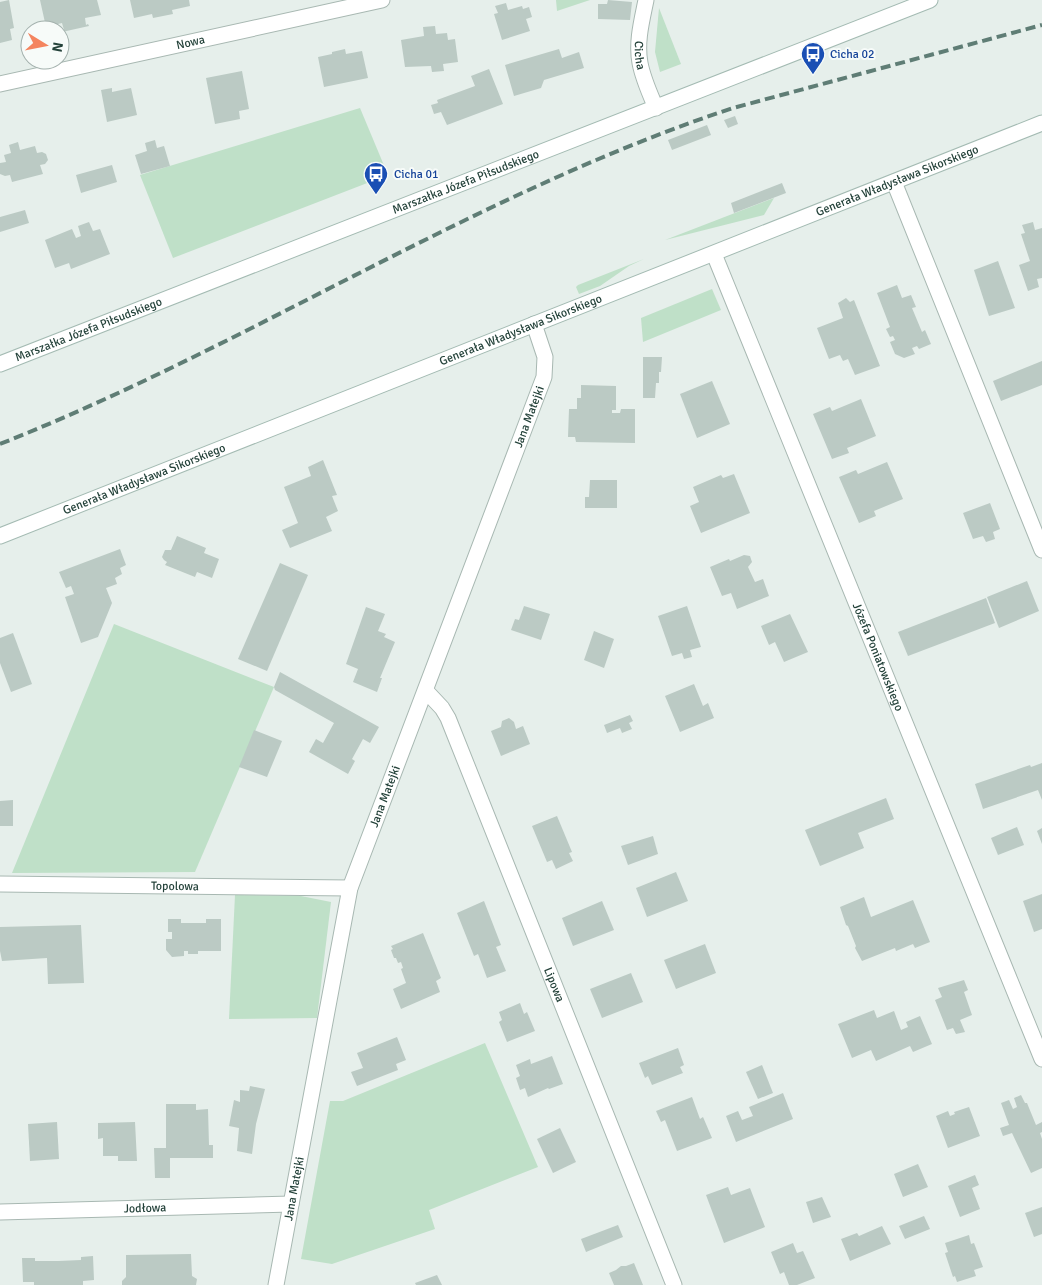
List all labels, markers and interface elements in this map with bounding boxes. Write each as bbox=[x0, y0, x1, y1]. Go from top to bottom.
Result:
north arrow bbox=[20, 20, 70, 70]
street label: Nowa bbox=[175, 32, 206, 53]
text: N bbox=[48, 41, 67, 53]
street label: Cicha bbox=[631, 41, 649, 71]
bus stop icon: Cicha 02 bbox=[800, 41, 826, 75]
place label: Cicha 02 bbox=[830, 47, 874, 62]
street label: Generała Władysława Sikorskiego bbox=[814, 141, 981, 219]
street label: Marszałka Józefa Piłsudskiego bbox=[390, 146, 541, 217]
bus stop icon: Cicha 01 bbox=[363, 161, 389, 195]
place label: Cicha 01 bbox=[394, 167, 438, 182]
street label: Generała Władysława Sikorskiego bbox=[437, 291, 604, 369]
street label: Marszałka Józefa Piłsudskiego bbox=[13, 294, 164, 365]
street label: Jana Matejki bbox=[510, 384, 547, 450]
street label: Generała Władysława Sikorskiego bbox=[61, 440, 228, 518]
street label: Józefa Poniatowskiego bbox=[849, 600, 907, 713]
street label: Jana Matejki bbox=[366, 763, 403, 829]
street label: Topolowa bbox=[151, 878, 199, 894]
street label: Lipowa bbox=[541, 965, 568, 1004]
street label: Jana Matejki bbox=[281, 1155, 307, 1222]
street label: Jodłowa bbox=[123, 1200, 167, 1216]

